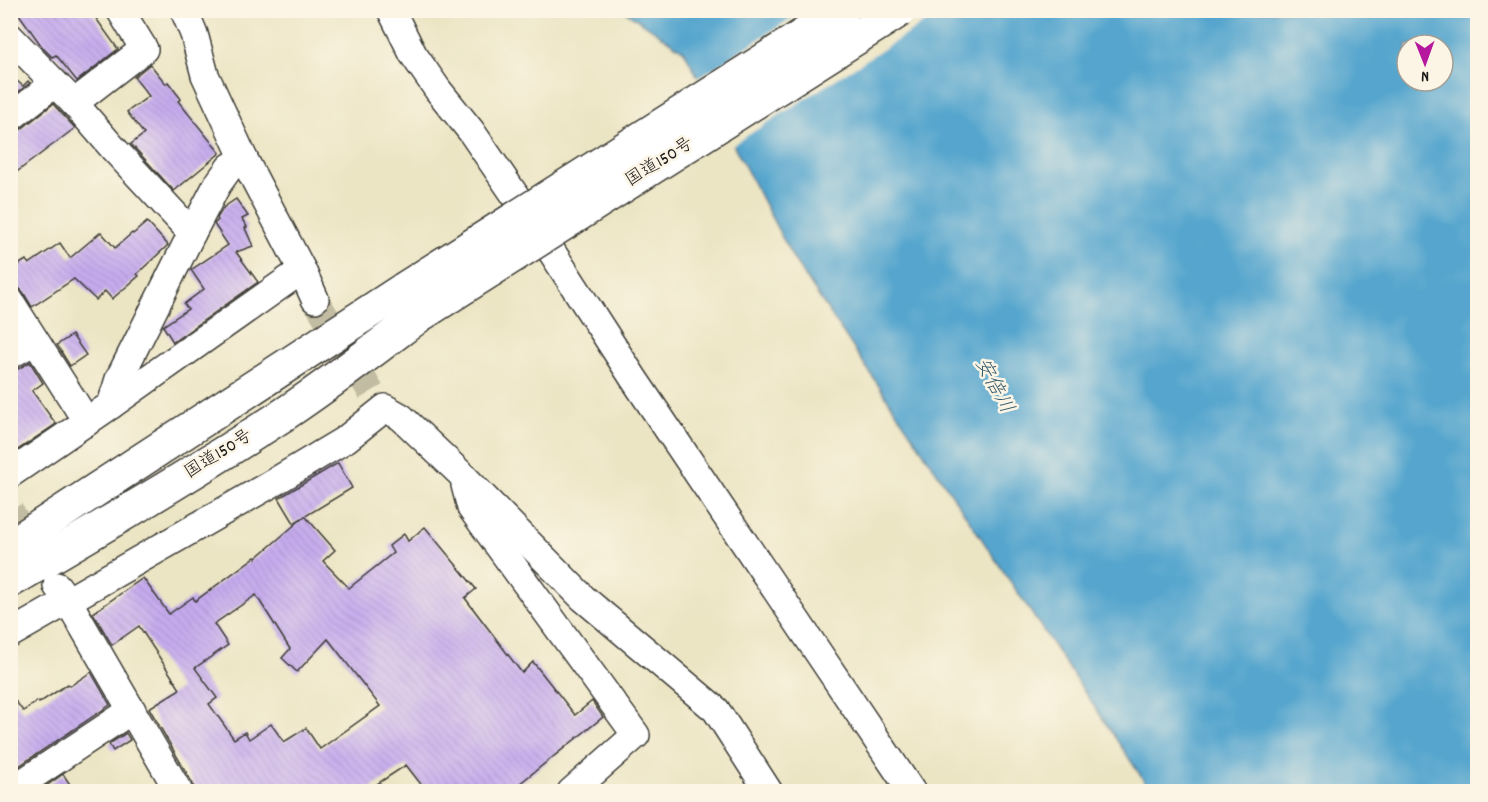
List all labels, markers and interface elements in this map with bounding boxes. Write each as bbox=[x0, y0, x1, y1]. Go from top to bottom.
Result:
north arrow bbox=[1395, 33, 1455, 93]
text: N bbox=[1421, 64, 1429, 87]
street label: 国道150号 bbox=[621, 132, 699, 194]
water label: 安倍川 bbox=[967, 353, 1019, 419]
street label: 国道150号 bbox=[180, 424, 258, 486]

